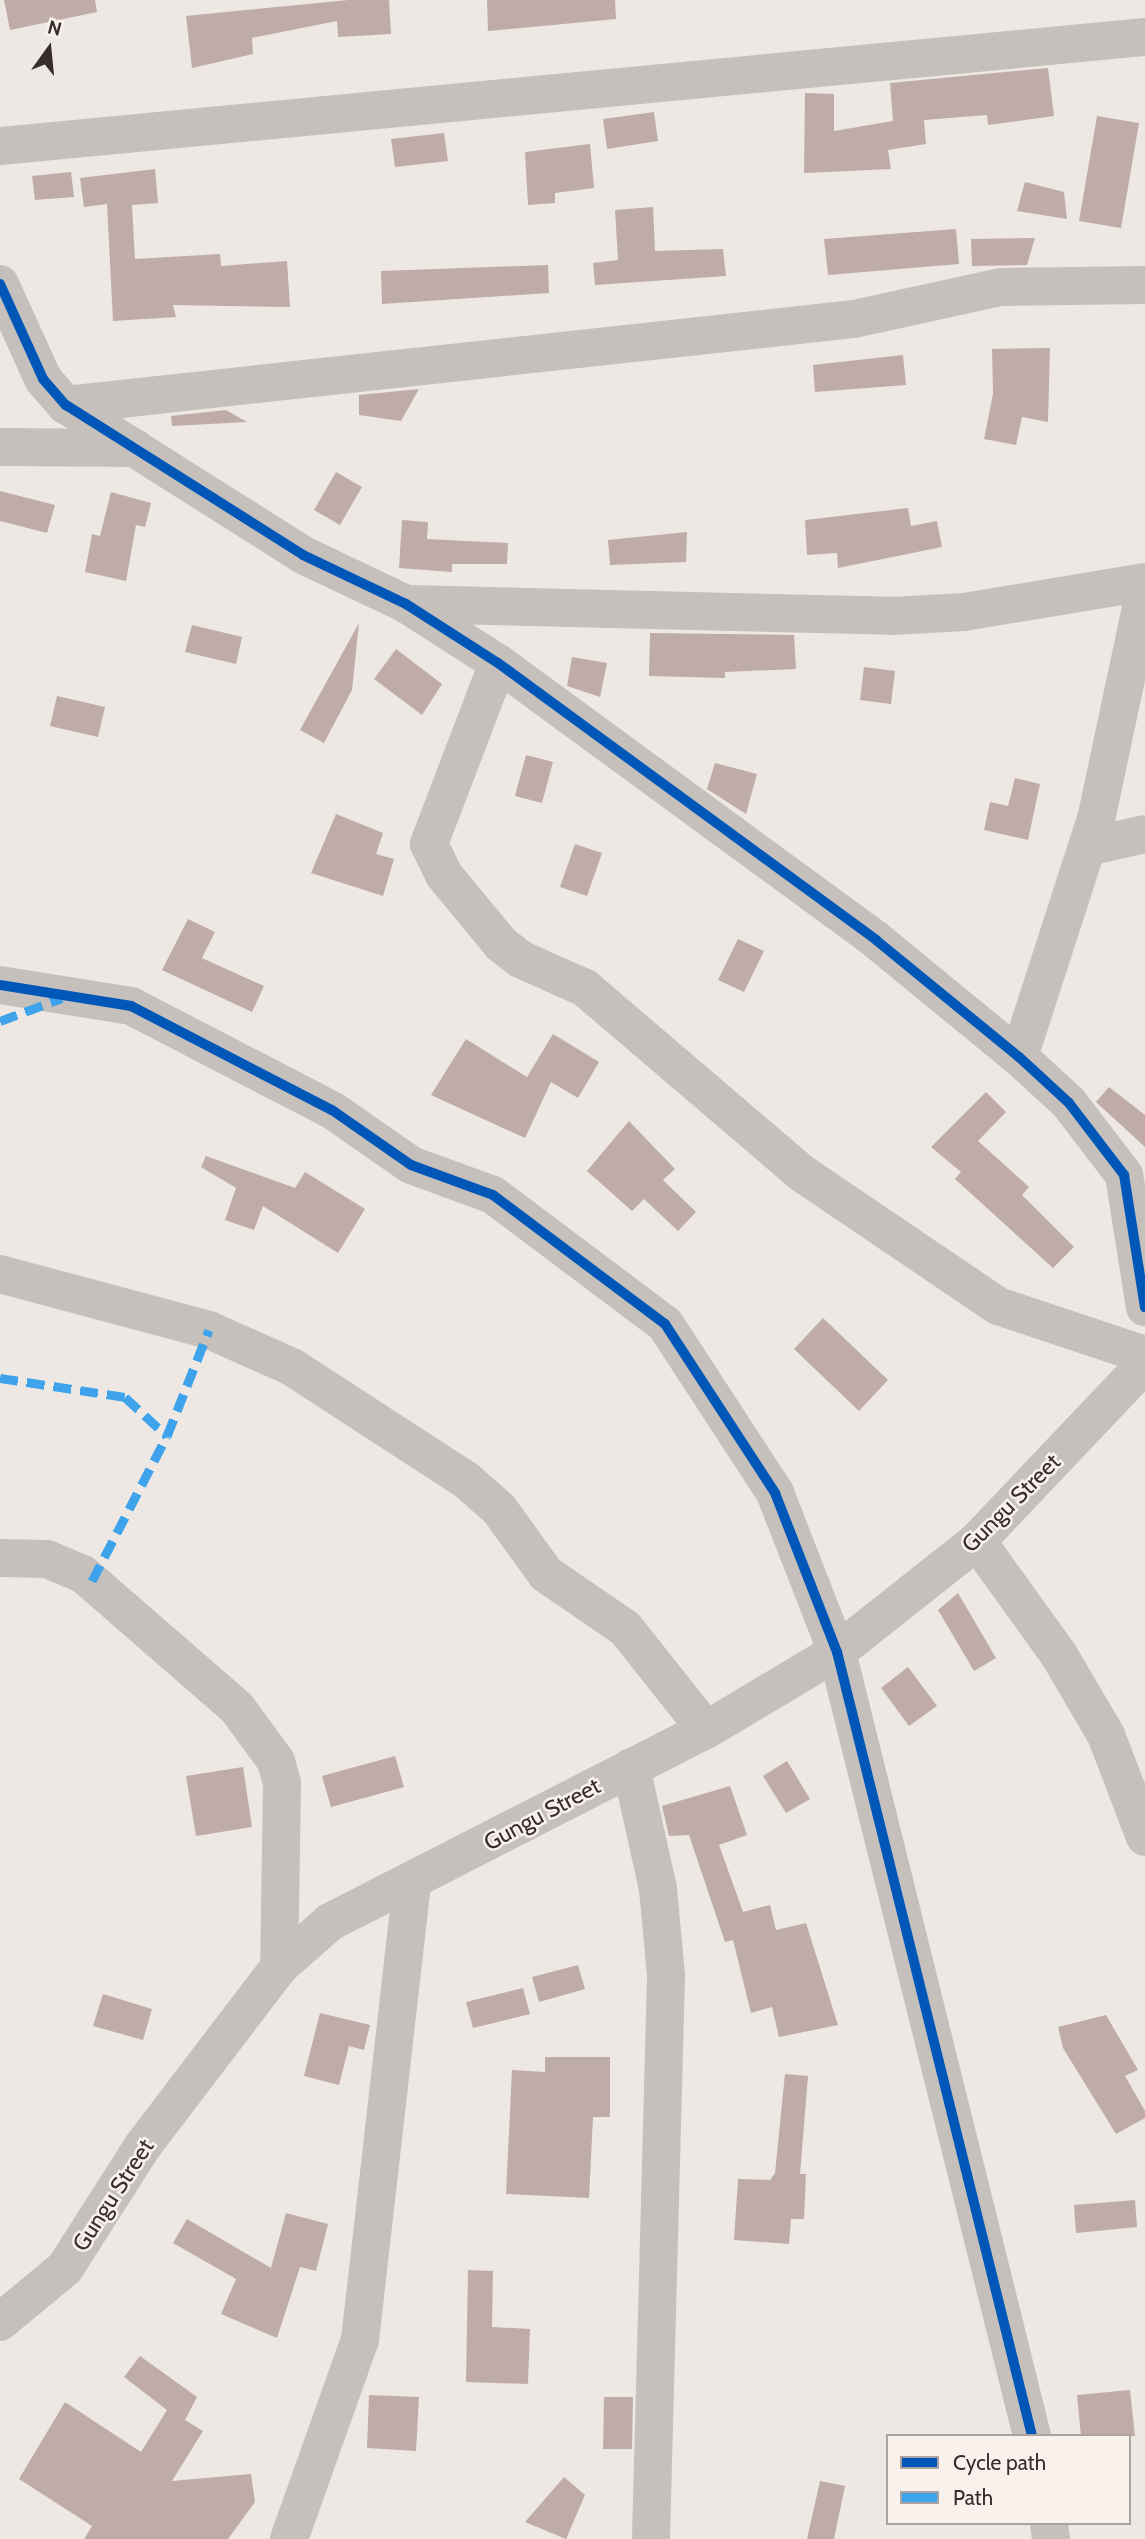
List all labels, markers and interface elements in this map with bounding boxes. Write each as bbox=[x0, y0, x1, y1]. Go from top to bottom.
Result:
north arrow bbox=[14, 14, 84, 84]
text: N bbox=[45, 15, 64, 41]
street label: Gungu Street bbox=[956, 1448, 1066, 1558]
street label: Gungu Street bbox=[479, 1772, 605, 1856]
street label: Gungu Street bbox=[67, 2134, 159, 2256]
legend bbox=[886, 2434, 1131, 2525]
text: Cycle path bbox=[953, 2450, 1046, 2475]
text: Path bbox=[953, 2485, 993, 2510]

